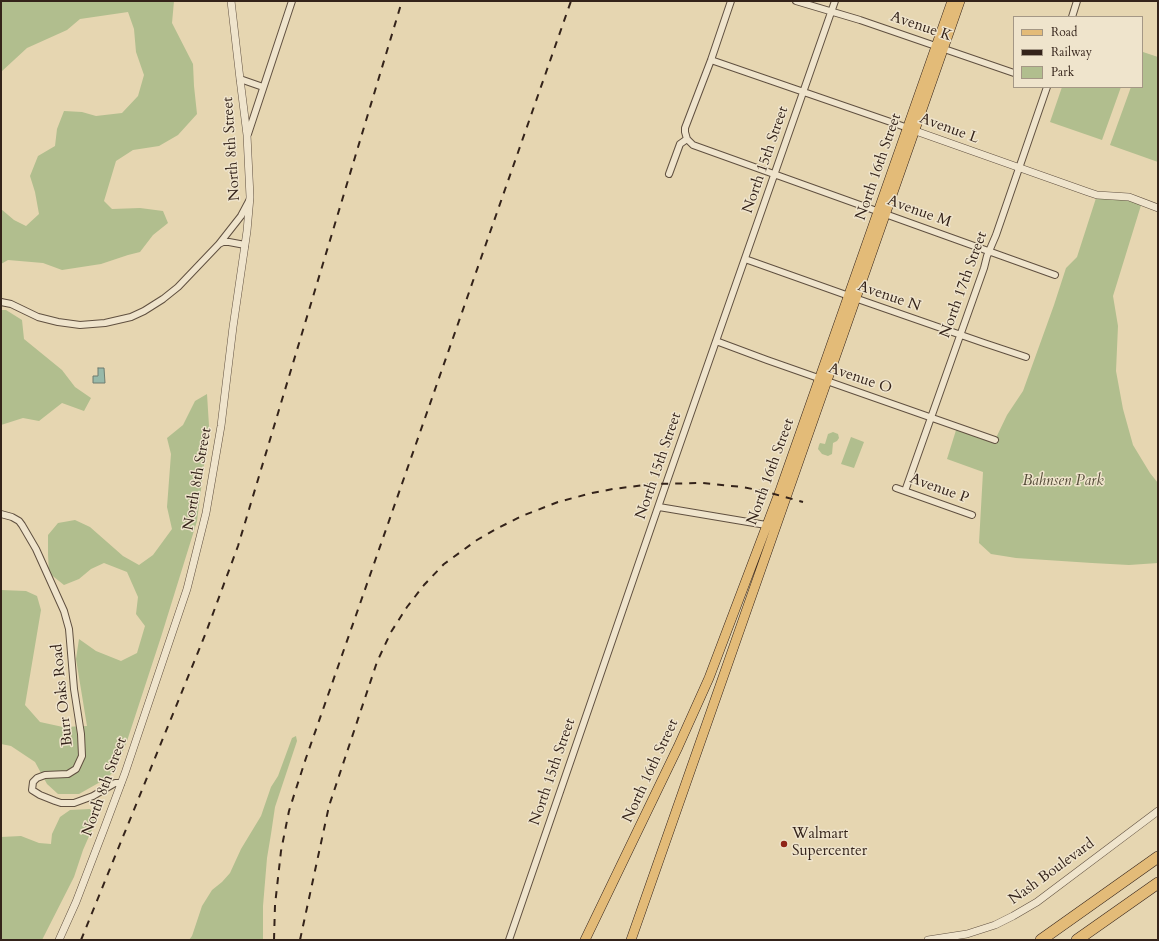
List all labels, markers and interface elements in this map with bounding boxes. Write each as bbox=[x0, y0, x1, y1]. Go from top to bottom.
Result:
street label: Avenue K bbox=[888, 8, 954, 46]
legend bbox=[1013, 16, 1143, 88]
text: Road bbox=[1051, 24, 1077, 40]
text: Railway bbox=[1051, 44, 1092, 60]
text: Park bbox=[1051, 64, 1074, 80]
street label: North 8th Street bbox=[219, 96, 245, 202]
street label: North 15th Street bbox=[739, 104, 793, 216]
street label: Avenue L bbox=[917, 110, 981, 148]
street label: North 16th Street bbox=[852, 111, 906, 223]
street label: Avenue M bbox=[885, 192, 953, 232]
street label: North 17th Street bbox=[936, 229, 992, 341]
street label: Avenue N bbox=[855, 278, 923, 316]
street label: Avenue O bbox=[826, 360, 894, 398]
street label: North 15th Street bbox=[632, 410, 686, 522]
street label: North 16th Street bbox=[743, 416, 799, 528]
street label: North 8th Street bbox=[180, 426, 216, 532]
street label: Avenue P bbox=[907, 470, 971, 508]
park label: Bahnsen Park bbox=[1022, 473, 1104, 491]
street label: Burr Oaks Road bbox=[49, 643, 77, 747]
street label: North 15th Street bbox=[526, 716, 580, 828]
street label: North 16th Street bbox=[619, 717, 683, 825]
street label: North 8th Street bbox=[79, 735, 131, 839]
place label: Walmart Supercenter bbox=[792, 826, 867, 861]
street label: Nash Boulevard bbox=[1006, 835, 1098, 909]
marker: Walmart Supercenter bbox=[779, 839, 789, 849]

